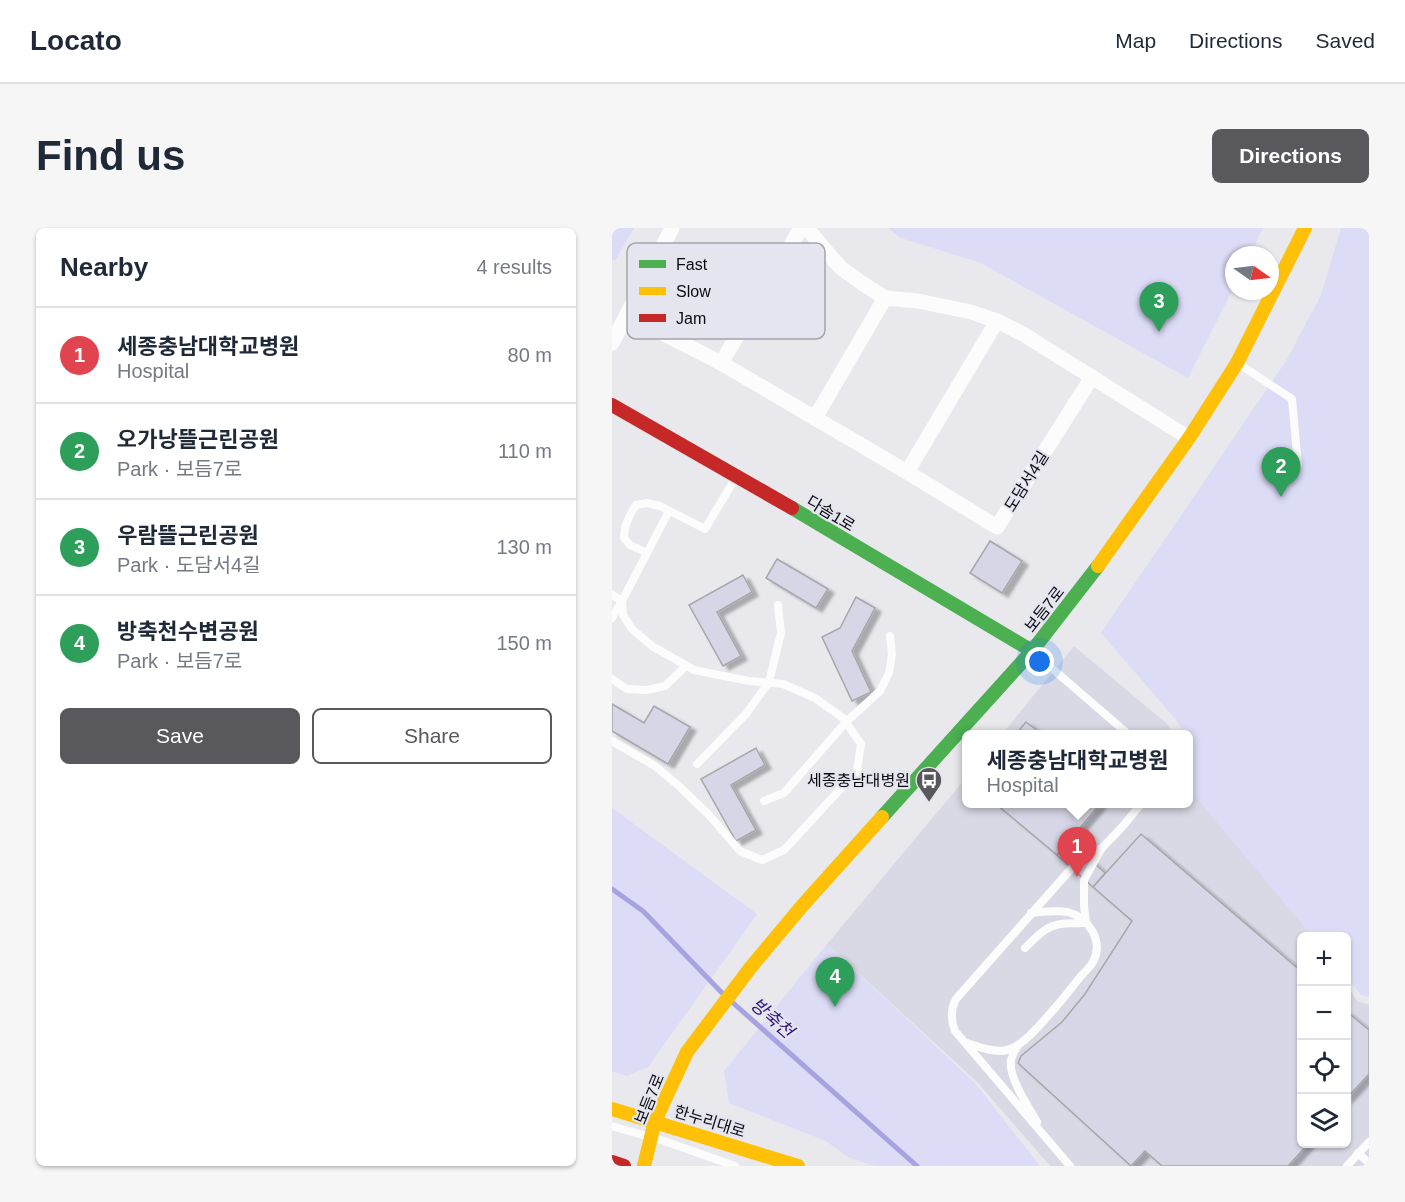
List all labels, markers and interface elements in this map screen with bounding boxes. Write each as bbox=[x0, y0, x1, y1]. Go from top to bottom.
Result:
text: Locato bbox=[30, 25, 122, 56]
text: Map bbox=[1115, 29, 1156, 52]
text: Directions bbox=[1189, 29, 1282, 52]
text: Saved bbox=[1315, 29, 1375, 52]
button: Directions bbox=[1212, 129, 1369, 183]
text: Find us bbox=[36, 132, 185, 179]
legend bbox=[627, 243, 825, 339]
north arrow bbox=[1225, 246, 1279, 300]
text: Nearby bbox=[60, 252, 148, 282]
text: 4 results bbox=[476, 256, 552, 278]
text: Fast bbox=[676, 256, 708, 273]
pin: 3 bbox=[1140, 282, 1178, 332]
text: Slow bbox=[676, 283, 711, 300]
text: Jam bbox=[676, 310, 706, 327]
text: 세종충남대학교병원 bbox=[117, 334, 299, 359]
text: 1 bbox=[74, 344, 85, 366]
text: 80 m bbox=[508, 344, 552, 366]
text: Hospital bbox=[117, 360, 189, 382]
text: 오가낭뜰근린공원 bbox=[117, 427, 279, 452]
text: 2 bbox=[74, 440, 85, 462]
text: 110 m bbox=[498, 440, 552, 462]
street label: 도담서4길 bbox=[1001, 448, 1052, 515]
pin: 2 bbox=[1262, 448, 1300, 497]
text: Park · 보듬7로 bbox=[117, 458, 242, 480]
street label: 다솜1로 bbox=[804, 492, 858, 535]
text: 우람뜰근린공원 bbox=[117, 523, 259, 548]
text: 3 bbox=[74, 536, 85, 558]
text: 130 m bbox=[496, 536, 552, 558]
text: Park · 도담서4길 bbox=[117, 554, 261, 576]
street label: 보듬7로 bbox=[1021, 583, 1068, 635]
text: 방축천수변공원 bbox=[117, 619, 259, 644]
text: 4 bbox=[74, 632, 85, 654]
text: 150 m bbox=[496, 632, 552, 654]
your location bbox=[1025, 647, 1054, 676]
text: Park · 보듬7로 bbox=[117, 650, 242, 672]
button: Save bbox=[60, 708, 300, 764]
button: Share bbox=[312, 708, 552, 764]
popup bbox=[962, 730, 1193, 808]
text: 세종충남대학교병원 bbox=[986, 748, 1169, 773]
bus stop icon: 세종충남대병원 bbox=[914, 765, 944, 803]
place label: 세종충남대병원 bbox=[807, 772, 910, 789]
text: Hospital bbox=[986, 774, 1059, 796]
pin: 1 bbox=[1058, 828, 1096, 877]
map controls bbox=[1297, 932, 1351, 1148]
button: + bbox=[1297, 932, 1351, 986]
pin: 4 bbox=[816, 958, 854, 1007]
button: − bbox=[1297, 986, 1351, 1040]
water label: 방축천 bbox=[747, 994, 799, 1043]
button: locate bbox=[1297, 1040, 1351, 1094]
street label: 보듬7로 bbox=[632, 1071, 667, 1127]
button: layers bbox=[1297, 1094, 1351, 1148]
street label: 한누리대로 bbox=[672, 1103, 748, 1140]

